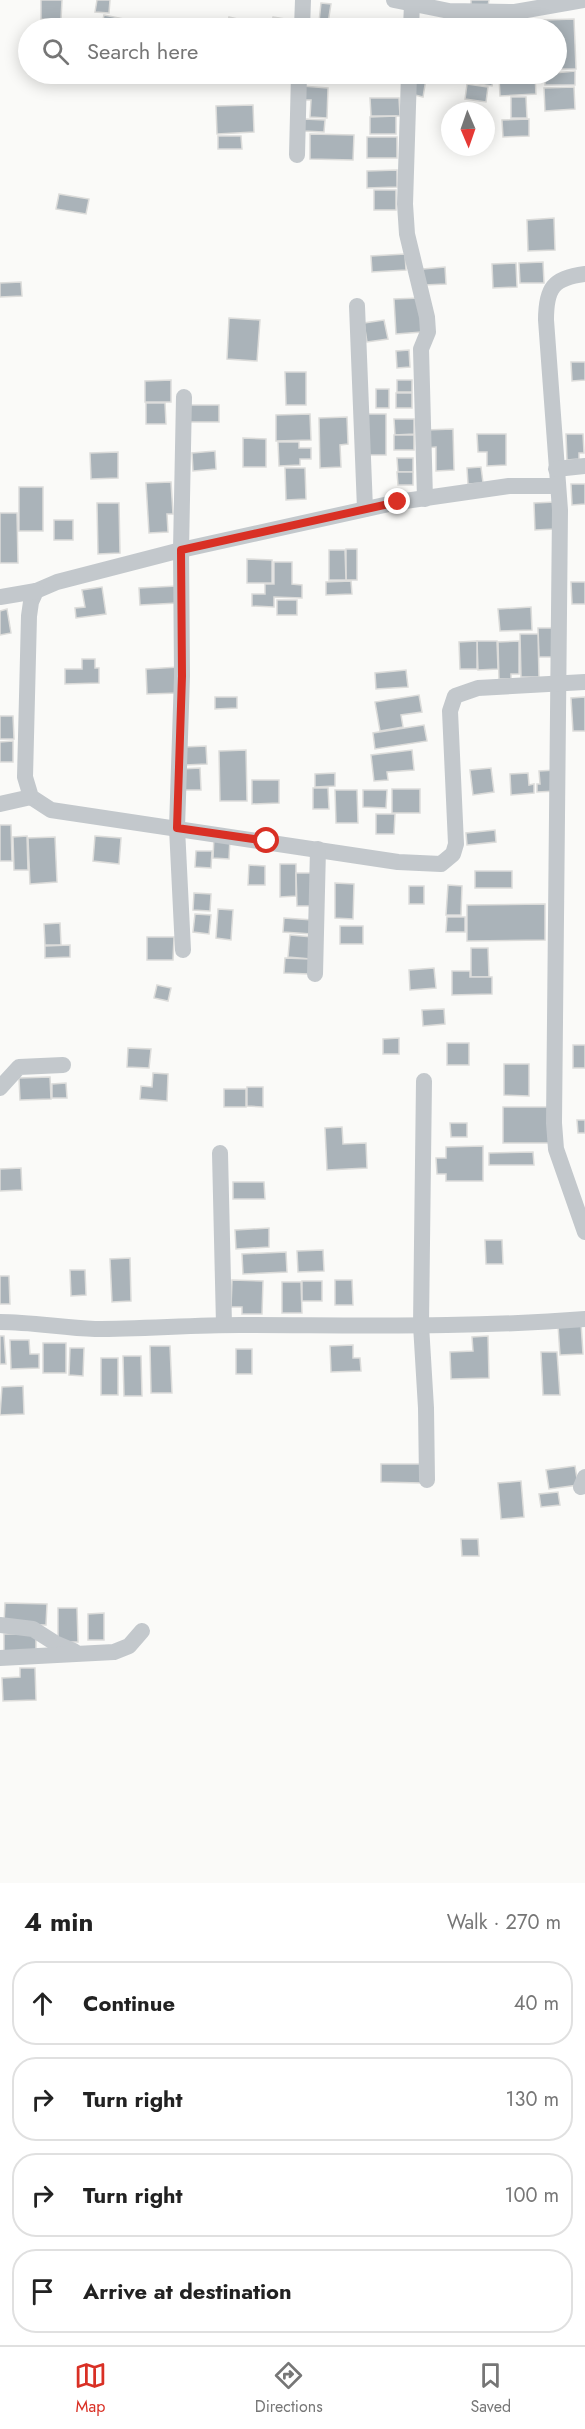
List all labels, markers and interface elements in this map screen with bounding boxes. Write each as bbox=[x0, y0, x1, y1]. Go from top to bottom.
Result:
search box bbox=[18, 18, 567, 84]
icon: search bbox=[39, 35, 72, 68]
text: Search here bbox=[87, 35, 198, 67]
north arrow bbox=[441, 102, 495, 156]
route end bbox=[384, 488, 410, 514]
route start bbox=[253, 827, 279, 853]
text: 4 min bbox=[24, 1903, 93, 1941]
text: Walk · 270 m bbox=[447, 1908, 561, 1937]
icon: ahead bbox=[26, 1987, 59, 2020]
text: Continue bbox=[83, 1987, 175, 2019]
text: 40 m bbox=[514, 1989, 559, 2018]
icon: right bbox=[26, 2083, 59, 2116]
text: Turn right bbox=[83, 2083, 183, 2115]
text: 130 m bbox=[505, 2085, 559, 2114]
icon: right bbox=[26, 2179, 59, 2212]
text: Turn right bbox=[83, 2179, 183, 2211]
text: 100 m bbox=[504, 2181, 559, 2210]
icon: arrive bbox=[26, 2275, 59, 2308]
text: Arrive at destination bbox=[83, 2275, 292, 2307]
tab: Map bbox=[74, 2359, 107, 2418]
tab: Directions bbox=[255, 2359, 323, 2418]
tab: Saved bbox=[470, 2359, 511, 2418]

